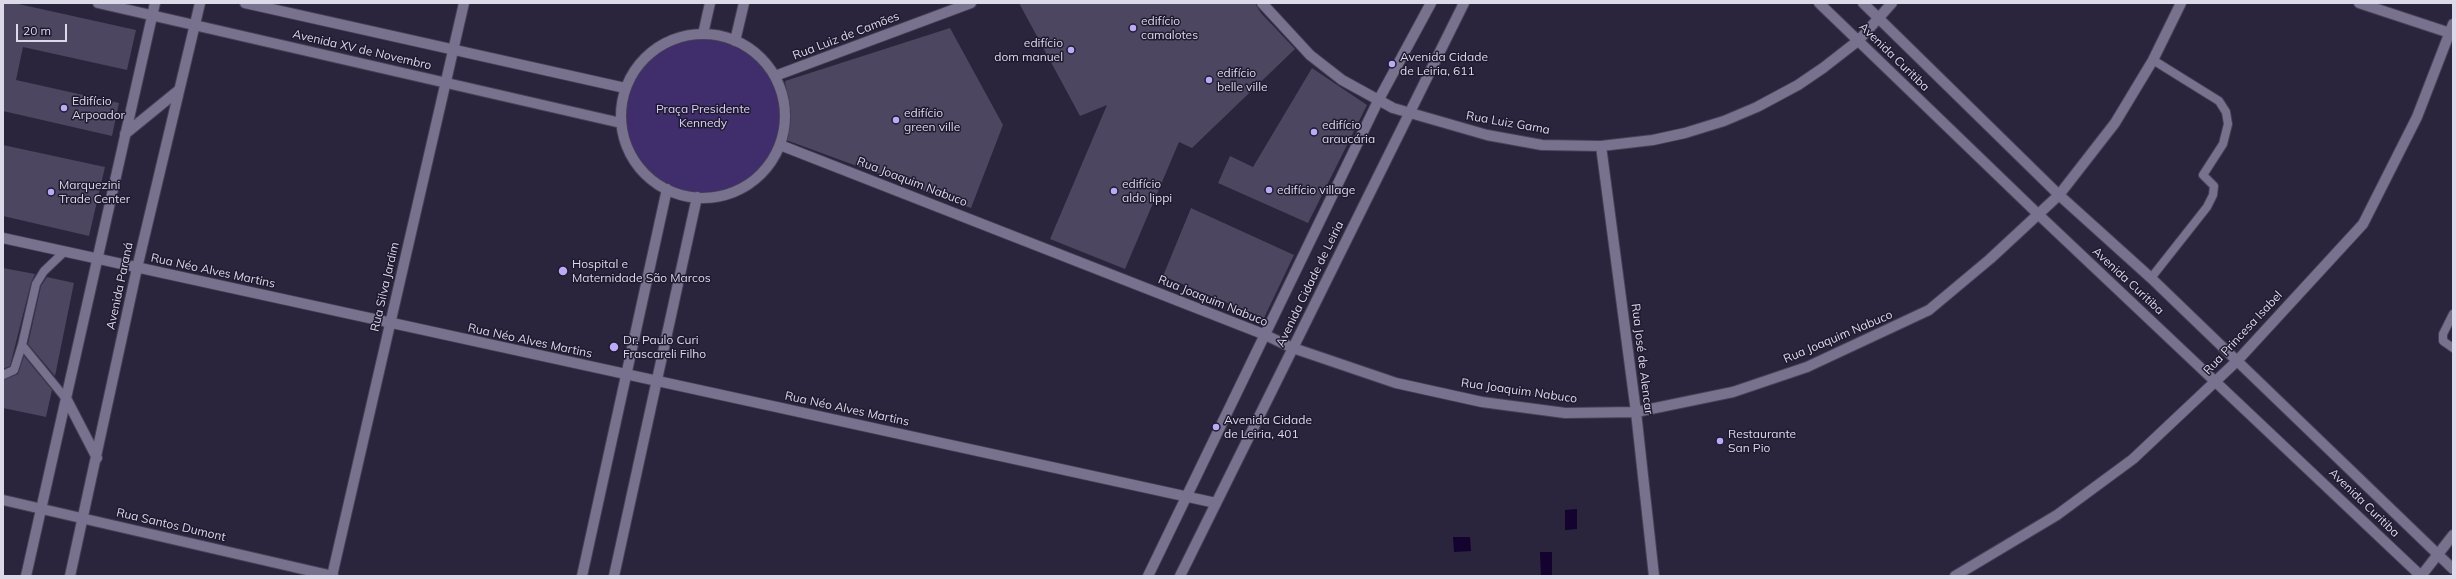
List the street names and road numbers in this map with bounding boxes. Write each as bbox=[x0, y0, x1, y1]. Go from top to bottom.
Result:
street label: Rua Luiz de Camões bbox=[791, 9, 901, 63]
street label: Avenida Curitiba bbox=[1856, 20, 1932, 94]
street label: Avenida XV de Novembro bbox=[291, 27, 433, 73]
street label: Rua Luiz Gama bbox=[1465, 109, 1551, 137]
street label: Rua Joaquim Nabuco bbox=[855, 154, 969, 210]
street label: Avenida Cidade de Leiria bbox=[1273, 219, 1347, 349]
street label: Avenida Paraná bbox=[104, 241, 136, 331]
street label: Rua Silva Jardim bbox=[368, 241, 402, 333]
street label: Avenida Curitiba bbox=[2089, 244, 2167, 318]
street label: Rua Néo Alves Martins bbox=[149, 251, 277, 291]
street label: Rua Joaquim Nabuco bbox=[1156, 272, 1270, 330]
street label: Rua Princesa Isabel bbox=[2201, 288, 2285, 378]
street label: Rua José de Alencar bbox=[1628, 303, 1656, 415]
street label: Rua Joaquim Nabuco bbox=[1781, 307, 1895, 367]
street label: Rua Néo Alves Martins bbox=[466, 321, 594, 361]
street label: Rua Joaquim Nabuco bbox=[1460, 376, 1578, 406]
street label: Rua Néo Alves Martins bbox=[783, 389, 911, 429]
street label: Avenida Curitiba bbox=[2326, 466, 2402, 540]
street label: Rua Santos Dumont bbox=[115, 505, 227, 545]

